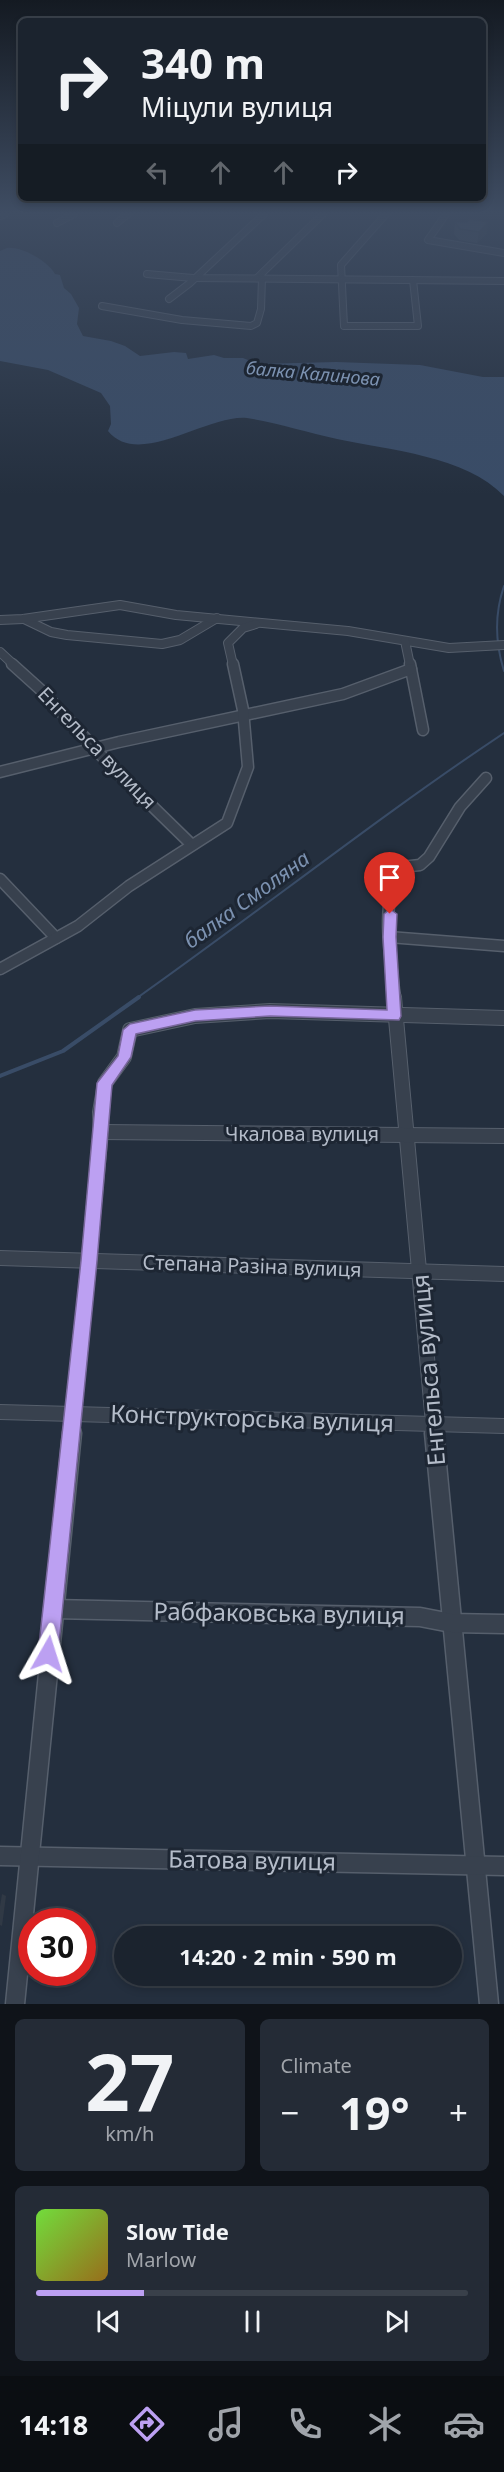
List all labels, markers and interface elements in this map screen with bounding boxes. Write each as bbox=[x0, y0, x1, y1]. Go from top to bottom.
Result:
text: 340 m bbox=[141, 34, 265, 91]
icon: right bbox=[42, 42, 120, 120]
text: Міцули вулиця bbox=[141, 88, 333, 125]
icon: left bbox=[141, 156, 174, 189]
icon: ahead bbox=[204, 156, 237, 189]
icon: ahead bbox=[267, 156, 300, 189]
icon: right bbox=[330, 156, 363, 189]
water label: балка Калинова bbox=[245, 355, 381, 391]
street label: Енгельса вулиця bbox=[32, 681, 163, 815]
water label: балка Смоляна bbox=[178, 844, 315, 954]
pin bbox=[364, 852, 415, 914]
icon: arrive bbox=[373, 861, 406, 894]
street label: Чкалова вулиця bbox=[225, 1120, 379, 1147]
street label: Степана Разіна вулиця bbox=[142, 1248, 362, 1283]
street label: Енгельса вулиця bbox=[403, 1273, 452, 1467]
street label: Конструкторська вулиця bbox=[110, 1396, 394, 1439]
street label: Рабфаковська вулиця bbox=[153, 1594, 405, 1631]
position arrow bbox=[16, 1622, 80, 1686]
street label: Батова вулиця bbox=[168, 1842, 336, 1877]
speed limit sign: 30 bbox=[18, 1908, 96, 1986]
text: 14:20 · 2 min · 590 m bbox=[179, 1941, 397, 1971]
text: 27 bbox=[85, 2028, 174, 2134]
text: Climate bbox=[281, 2052, 352, 2079]
text: 19° bbox=[339, 2082, 410, 2143]
text: − bbox=[281, 2090, 299, 2135]
text: + bbox=[449, 2090, 468, 2135]
text: km/h bbox=[105, 2120, 154, 2147]
text: Slow Tide bbox=[126, 2216, 229, 2246]
text: Marlow bbox=[126, 2246, 196, 2273]
icon: previous bbox=[92, 2305, 125, 2338]
icon: pause bbox=[236, 2305, 269, 2338]
icon: next bbox=[380, 2305, 413, 2338]
icon: directions bbox=[126, 2403, 168, 2445]
icon: music bbox=[205, 2403, 247, 2445]
icon: phone bbox=[284, 2403, 326, 2445]
icon: climate bbox=[364, 2403, 406, 2445]
icon: car bbox=[443, 2403, 485, 2445]
text: 14:18 bbox=[19, 2406, 88, 2443]

